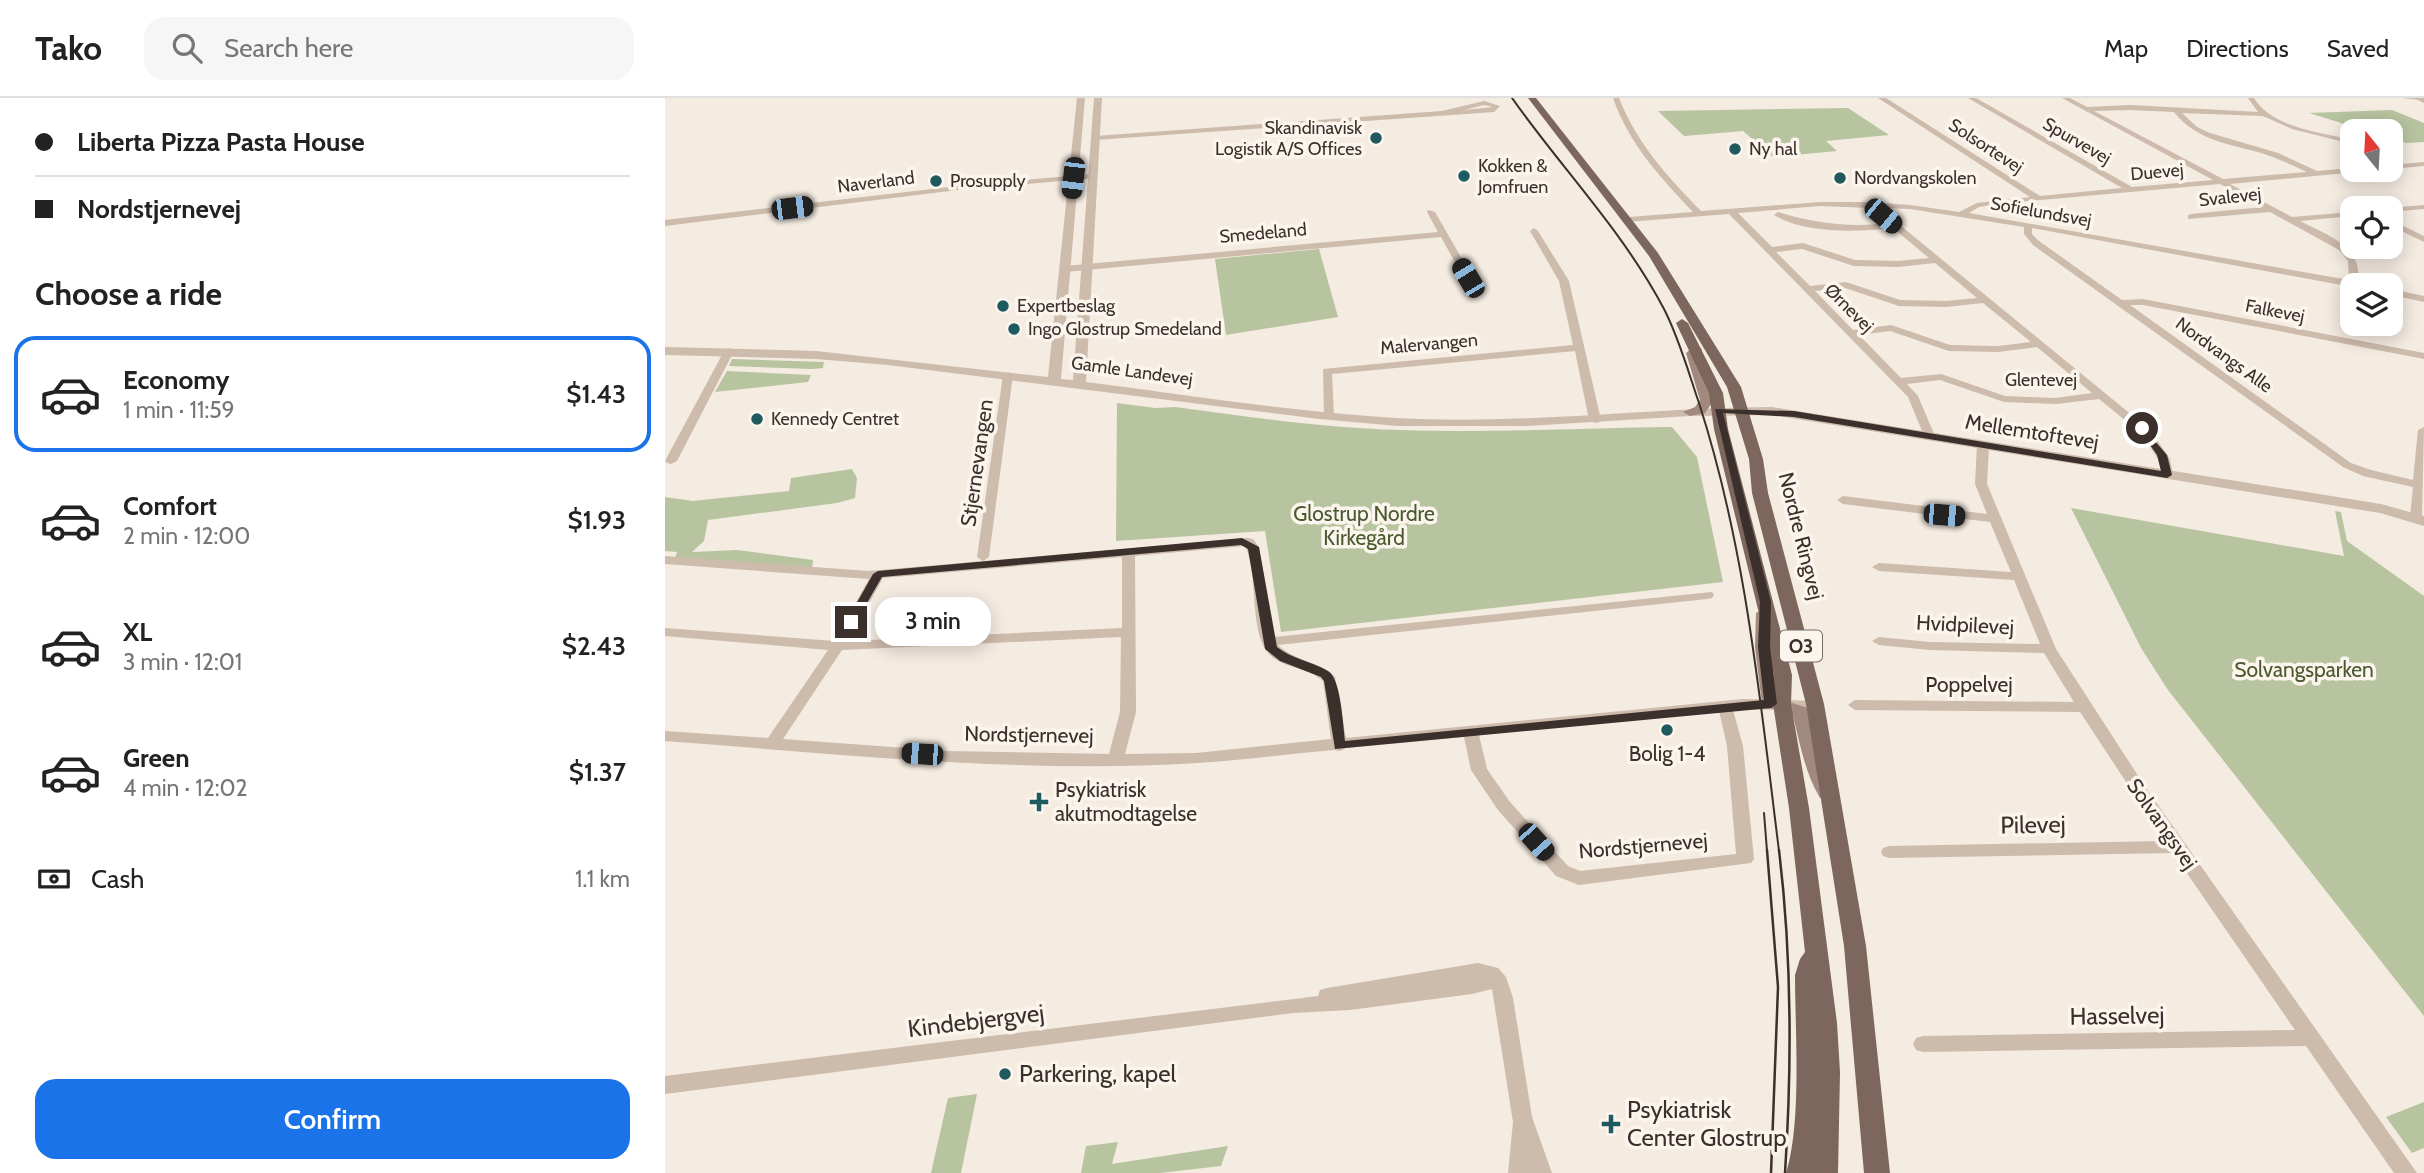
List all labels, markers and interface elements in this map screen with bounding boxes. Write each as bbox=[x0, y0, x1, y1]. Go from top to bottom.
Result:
search box bbox=[144, 17, 634, 80]
text: Tako bbox=[35, 28, 102, 68]
icon: search bbox=[168, 29, 206, 67]
text: Search here bbox=[224, 32, 353, 64]
text: Map bbox=[2104, 34, 2148, 63]
text: Directions bbox=[2186, 34, 2289, 63]
text: Saved bbox=[2327, 34, 2389, 63]
street label: Spurvevej bbox=[2039, 113, 2115, 169]
street label: Solsortevej bbox=[1945, 114, 2027, 178]
place label: Skandinavisk Logistik A/S Offices bbox=[1215, 117, 1363, 160]
north arrow bbox=[2340, 119, 2403, 182]
map controls bbox=[2340, 119, 2403, 336]
text: Liberta Pizza Pasta House bbox=[77, 126, 365, 158]
marker: Skandinavisk Logistik A/S Offices bbox=[1368, 130, 1384, 146]
place label: Ny hal bbox=[1749, 138, 1798, 160]
marker: Ny hal bbox=[1727, 141, 1743, 157]
place label: Kokken & Jomfruen bbox=[1477, 155, 1548, 198]
car bbox=[1061, 156, 1086, 200]
street label: Duevej bbox=[2130, 159, 2184, 185]
street label: Naverland bbox=[836, 166, 916, 198]
place label: Nordvangskolen bbox=[1854, 167, 1977, 189]
marker: Kokken & Jomfruen bbox=[1456, 168, 1472, 184]
place label: Prosupply bbox=[950, 170, 1026, 192]
marker: Nordvangskolen bbox=[1832, 170, 1848, 186]
marker: Prosupply bbox=[928, 173, 944, 189]
street label: Svalevej bbox=[2198, 183, 2262, 211]
street label: Sofielundsvej bbox=[1989, 192, 2093, 232]
text: Nordstjernevej bbox=[77, 193, 241, 225]
car bbox=[1861, 194, 1906, 238]
car bbox=[770, 195, 815, 221]
button: locate bbox=[2340, 196, 2403, 259]
street label: Smedeland bbox=[1218, 218, 1308, 248]
car bbox=[1449, 255, 1488, 301]
button: layers bbox=[2340, 273, 2403, 336]
text: Choose a ride bbox=[35, 274, 222, 313]
street label: Ørnevej bbox=[1820, 279, 1878, 337]
street label: Falkevej bbox=[2244, 294, 2306, 328]
place label: Expertbeslag bbox=[1017, 295, 1116, 317]
marker: Expertbeslag bbox=[995, 298, 1011, 314]
street label: Nordvangs Alle bbox=[2171, 313, 2277, 397]
place label: Ingo Glostrup Smedeland bbox=[1028, 318, 1222, 340]
marker: Ingo Glostrup Smedeland bbox=[1006, 321, 1022, 337]
street label: Malervangen bbox=[1379, 329, 1479, 359]
street label: Gamle Landevej bbox=[1070, 352, 1194, 390]
icon: car bbox=[39, 363, 102, 426]
text: Economy bbox=[123, 364, 229, 396]
street label: Glentevej bbox=[2005, 369, 2077, 391]
text: $1.43 bbox=[566, 378, 626, 410]
text: 1 min · 11:59 bbox=[123, 396, 235, 424]
street label: Stjernevangen bbox=[955, 398, 999, 528]
place label: Kennedy Centret bbox=[771, 408, 899, 430]
street label: Mellemtoftevej bbox=[1963, 409, 2101, 455]
marker: Kennedy Centret bbox=[749, 411, 765, 427]
route start bbox=[2126, 412, 2158, 444]
street label: Nordre Ringvej bbox=[1773, 470, 1829, 602]
icon: car bbox=[39, 489, 102, 552]
text: Comfort bbox=[123, 490, 217, 522]
park label: Glostrup Nordre Kirkegård bbox=[1293, 501, 1435, 550]
car bbox=[1923, 503, 1966, 527]
text: $1.93 bbox=[568, 504, 626, 536]
text: 2 min · 12:00 bbox=[123, 522, 250, 550]
callout: 3 min bbox=[875, 598, 991, 646]
route end bbox=[835, 606, 867, 638]
text: 3 min bbox=[905, 607, 961, 635]
street label: Hvidpilevej bbox=[1915, 609, 2015, 641]
icon: car bbox=[39, 615, 102, 678]
text: XL bbox=[123, 616, 152, 648]
text: $2.43 bbox=[562, 630, 626, 662]
road number: O3 bbox=[1780, 631, 1822, 662]
text: 3 min · 12:01 bbox=[123, 648, 242, 676]
park label: Solvangsparken bbox=[2234, 657, 2374, 682]
street label: Poppelvej bbox=[1925, 672, 2013, 698]
street label: Nordstjernevej bbox=[964, 721, 1094, 749]
marker: Bolig 1-4 bbox=[1659, 722, 1675, 738]
icon: car bbox=[39, 741, 102, 804]
place label: Bolig 1-4 bbox=[1629, 741, 1705, 766]
text: Green bbox=[123, 742, 190, 774]
car bbox=[901, 742, 944, 766]
text: $1.37 bbox=[569, 756, 626, 788]
street label: Solvangsvej bbox=[2121, 773, 2203, 875]
text: 4 min · 12:02 bbox=[123, 774, 248, 802]
place label: Psykiatrisk akutmodtagelse bbox=[1055, 777, 1197, 826]
marker: Psykiatrisk akutmodtagelse bbox=[1029, 792, 1049, 812]
street label: Pilevej bbox=[2000, 809, 2066, 840]
car bbox=[1515, 819, 1558, 865]
street label: Nordstjernevej bbox=[1577, 827, 1709, 865]
icon: cash bbox=[35, 860, 73, 898]
text: Cash bbox=[91, 863, 144, 895]
text: 1.1 km bbox=[575, 865, 630, 893]
street label: Kindebjergvej bbox=[906, 998, 1046, 1043]
street label: Hasselvej bbox=[2069, 1000, 2165, 1031]
place label: Parkering, kapel bbox=[1019, 1059, 1176, 1088]
marker: Parkering, kapel bbox=[997, 1066, 1013, 1082]
button: Confirm bbox=[35, 1079, 630, 1159]
place label: Psykiatrisk Center Glostrup bbox=[1627, 1095, 1787, 1152]
marker: Psykiatrisk Center Glostrup bbox=[1601, 1114, 1621, 1134]

